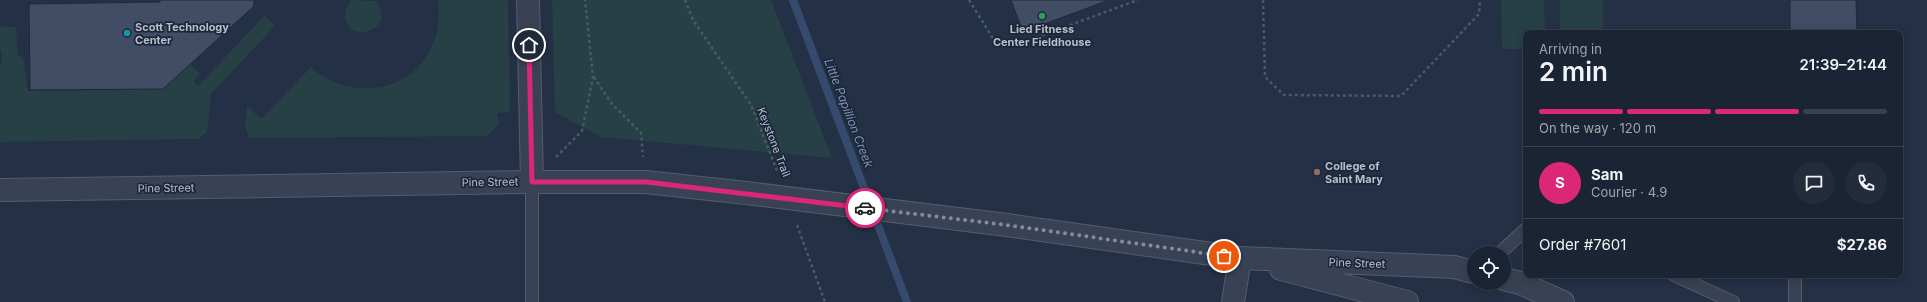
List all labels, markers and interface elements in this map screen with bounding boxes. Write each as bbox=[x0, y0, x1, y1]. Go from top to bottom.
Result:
marker: Lied Fitness Center Fieldhouse bbox=[1037, 11, 1047, 21]
place label: Scott Technology Center bbox=[135, 20, 229, 47]
place label: Lied Fitness Center Fieldhouse bbox=[993, 22, 1092, 49]
marker: Scott Technology Center bbox=[122, 28, 132, 38]
pin bbox=[512, 28, 546, 62]
icon: home bbox=[518, 34, 540, 56]
text: Arriving in bbox=[1539, 41, 1602, 57]
text: 21:39–21:44 bbox=[1799, 55, 1887, 74]
water label: Little Papillion Creek bbox=[821, 56, 877, 170]
text: 2 min bbox=[1539, 56, 1608, 87]
street label: Keystone Trail bbox=[754, 105, 794, 179]
text: On the way · 120 m bbox=[1539, 120, 1656, 136]
place label: College of Saint Mary bbox=[1325, 159, 1383, 186]
button: chat bbox=[1793, 162, 1835, 204]
button: phone bbox=[1845, 162, 1887, 204]
text: Sam bbox=[1591, 165, 1623, 184]
marker: College of Saint Mary bbox=[1312, 167, 1322, 177]
text: S bbox=[1555, 173, 1565, 192]
street label: Pine Street bbox=[462, 174, 519, 189]
street label: Pine Street bbox=[138, 180, 195, 195]
text: Courier · 4.9 bbox=[1591, 184, 1667, 200]
courier bbox=[845, 188, 885, 228]
icon: car bbox=[854, 197, 876, 219]
text: Order #7601 bbox=[1539, 235, 1626, 254]
text: $27.86 bbox=[1837, 235, 1887, 254]
pin bbox=[1207, 239, 1241, 273]
icon: bag bbox=[1213, 245, 1235, 267]
map controls bbox=[1467, 246, 1511, 290]
button: locate bbox=[1467, 246, 1511, 290]
street label: Pine Street bbox=[1328, 255, 1386, 271]

